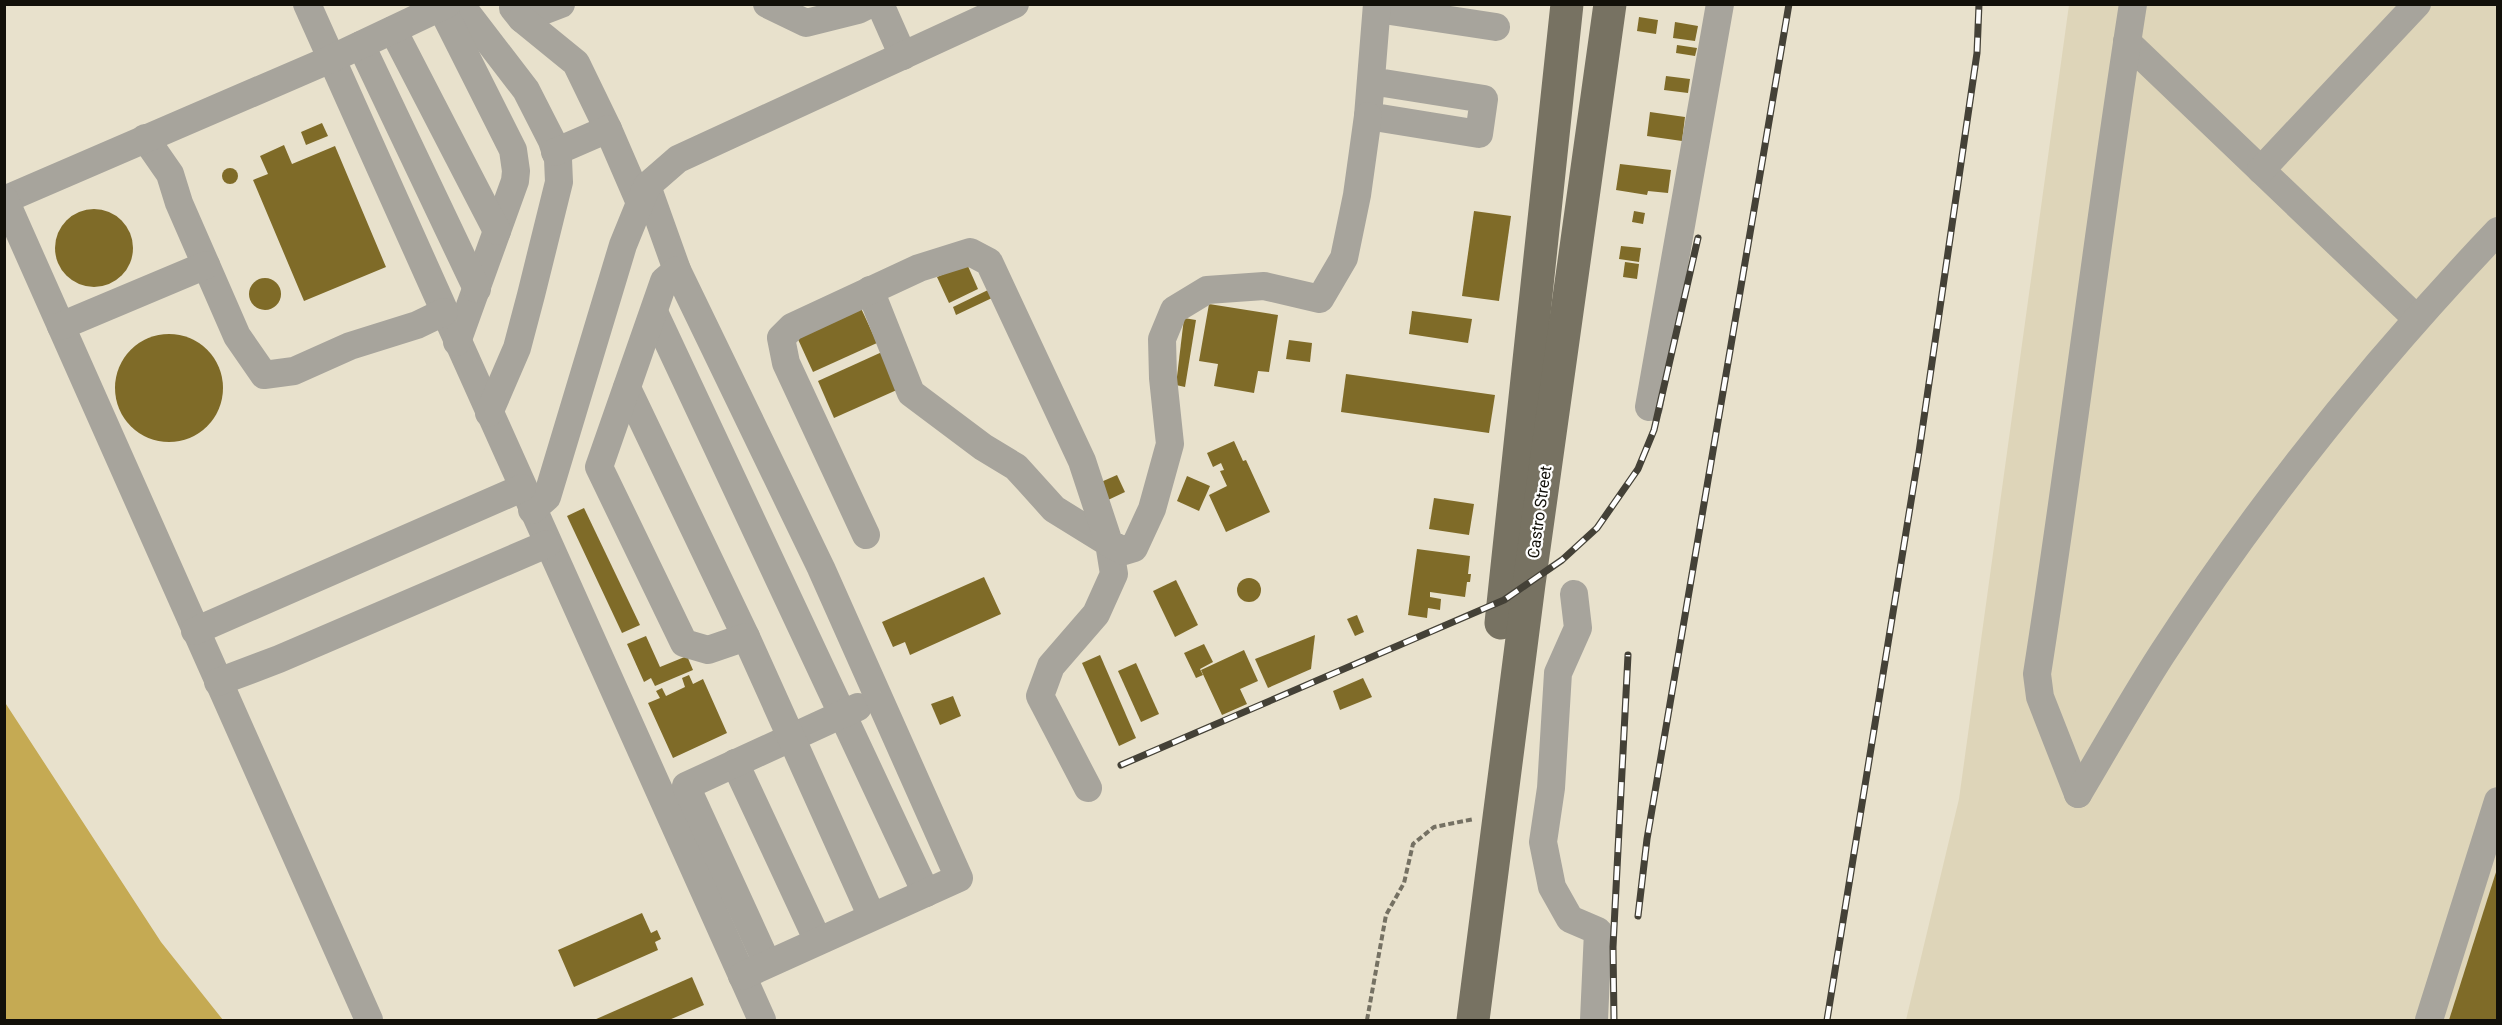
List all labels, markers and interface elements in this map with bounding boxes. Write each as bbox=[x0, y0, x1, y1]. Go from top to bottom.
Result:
street label: Castro Street bbox=[1524, 465, 1555, 560]

